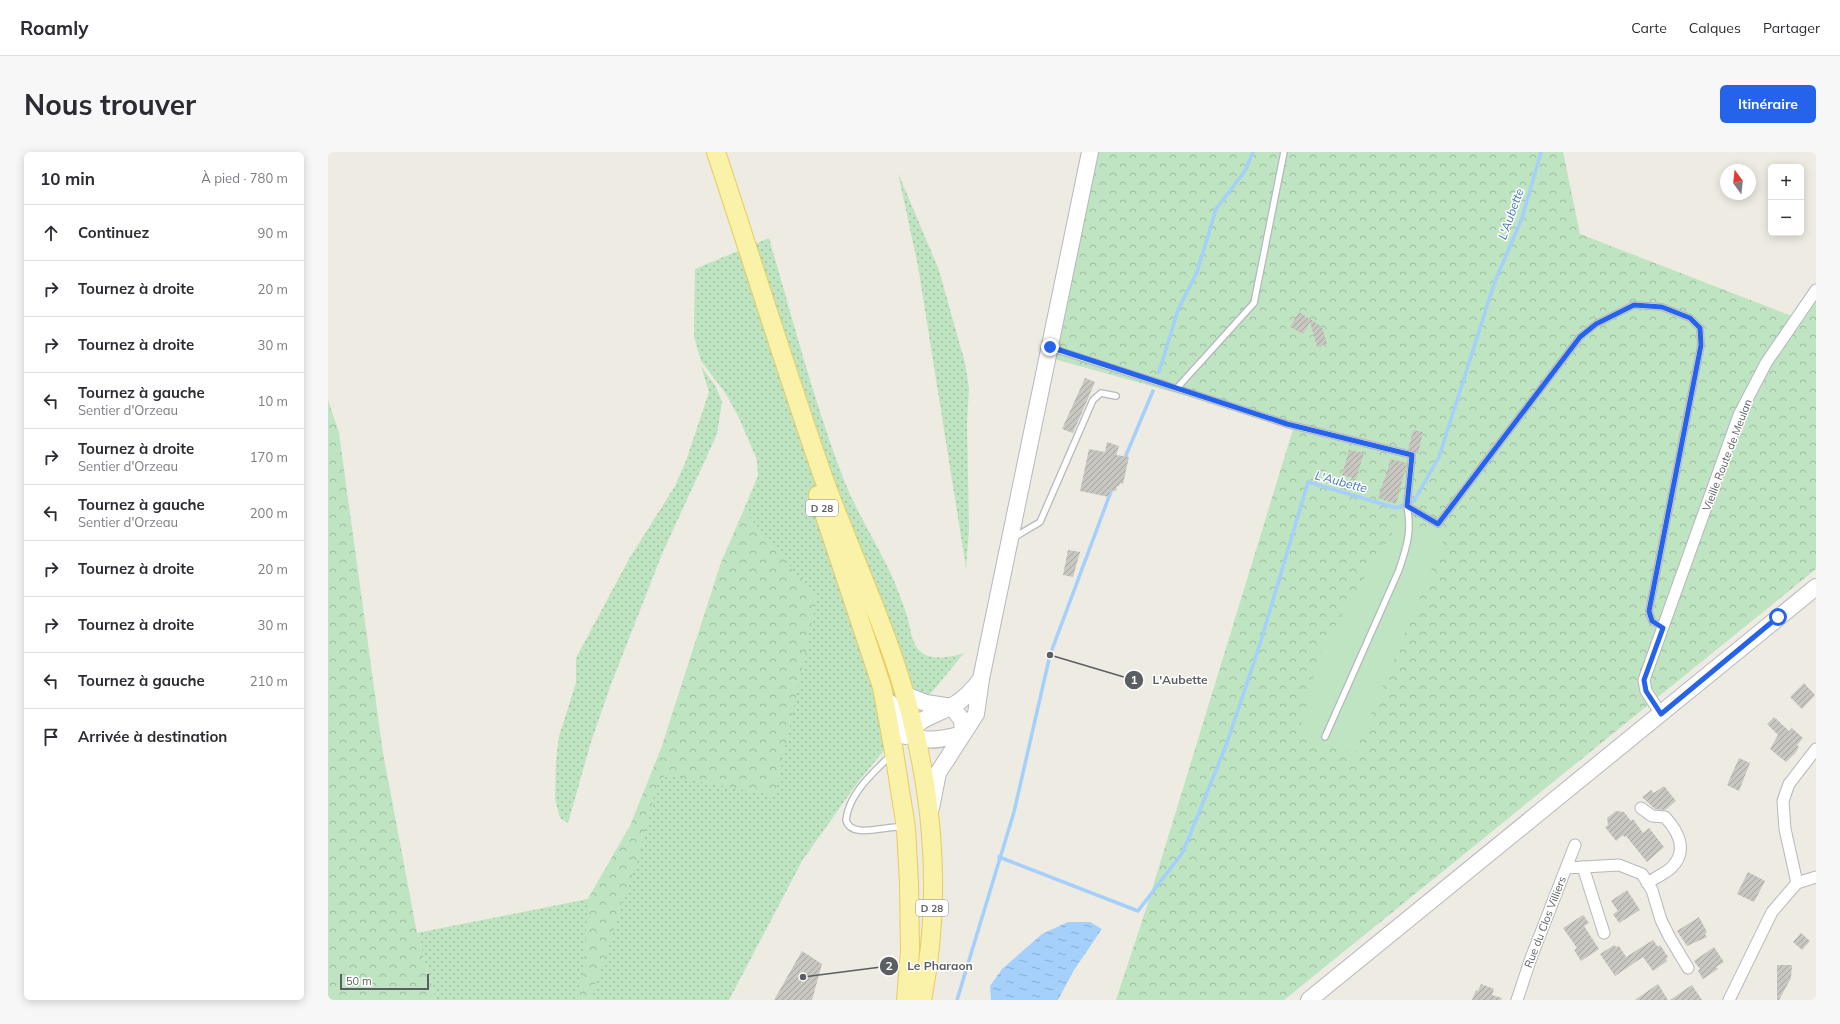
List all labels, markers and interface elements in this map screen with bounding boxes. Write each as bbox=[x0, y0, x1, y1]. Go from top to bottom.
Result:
text: Roamly bbox=[20, 16, 88, 40]
text: Carte bbox=[1631, 19, 1667, 37]
text: Calques bbox=[1689, 19, 1741, 37]
text: Partager bbox=[1763, 19, 1820, 37]
button: Itinéraire bbox=[1720, 85, 1816, 123]
text: Nous trouver bbox=[24, 87, 196, 122]
north arrow bbox=[1720, 164, 1756, 200]
map controls bbox=[1768, 164, 1804, 236]
button: + bbox=[1768, 164, 1804, 200]
text: 10 min bbox=[40, 168, 95, 189]
text: À pied · 780 m bbox=[201, 170, 288, 186]
water label: L'Aubette bbox=[1494, 186, 1527, 241]
button: − bbox=[1768, 200, 1804, 236]
icon: ahead bbox=[40, 222, 62, 244]
text: Continuez bbox=[78, 223, 149, 242]
text: 90 m bbox=[258, 225, 288, 241]
icon: right bbox=[40, 278, 62, 300]
text: Tournez à droite bbox=[78, 279, 194, 298]
text: 20 m bbox=[258, 281, 288, 297]
icon: right bbox=[40, 334, 62, 356]
text: Tournez à droite bbox=[78, 335, 194, 354]
text: 30 m bbox=[258, 337, 288, 353]
route end bbox=[1041, 338, 1059, 356]
text: Tournez à gauche bbox=[78, 383, 205, 402]
icon: left bbox=[40, 390, 62, 412]
text: 10 m bbox=[258, 393, 288, 409]
street label: Vieille Route de Meulan bbox=[1699, 397, 1755, 513]
text: Sentier d'Orzeau bbox=[78, 402, 178, 418]
text: Tournez à droite bbox=[78, 439, 194, 458]
icon: right bbox=[40, 446, 62, 468]
text: 170 m bbox=[250, 449, 288, 465]
text: Sentier d'Orzeau bbox=[78, 458, 178, 474]
water label: L'Aubette bbox=[1313, 467, 1369, 496]
text: Tournez à gauche bbox=[78, 495, 205, 514]
road number: D 28 bbox=[806, 500, 838, 516]
icon: left bbox=[40, 502, 62, 524]
text: 200 m bbox=[250, 505, 288, 521]
text: Sentier d'Orzeau bbox=[78, 514, 178, 530]
icon: right bbox=[40, 558, 62, 580]
text: Tournez à droite bbox=[78, 559, 194, 578]
text: 20 m bbox=[258, 561, 288, 577]
route start bbox=[1769, 608, 1787, 626]
icon: right bbox=[40, 614, 62, 636]
text: Tournez à droite bbox=[78, 615, 194, 634]
text: 30 m bbox=[258, 617, 288, 633]
callout: L'Aubette bbox=[1124, 668, 1215, 692]
icon: left bbox=[40, 670, 62, 692]
text: Tournez à gauche bbox=[78, 671, 205, 690]
text: 1 bbox=[1130, 672, 1138, 687]
text: L'Aubette bbox=[1152, 672, 1208, 687]
text: 210 m bbox=[250, 673, 288, 689]
icon: arrive bbox=[40, 726, 62, 748]
text: Arrivée à destination bbox=[78, 727, 227, 746]
street label: Rue du Clos Villiers bbox=[1521, 874, 1569, 970]
road number: D 28 bbox=[916, 900, 948, 916]
callout: Le Pharaon bbox=[879, 954, 981, 978]
text: 2 bbox=[885, 958, 893, 973]
text: Le Pharaon bbox=[907, 958, 973, 973]
scale bar bbox=[340, 972, 429, 991]
text: 50 m bbox=[346, 974, 372, 988]

